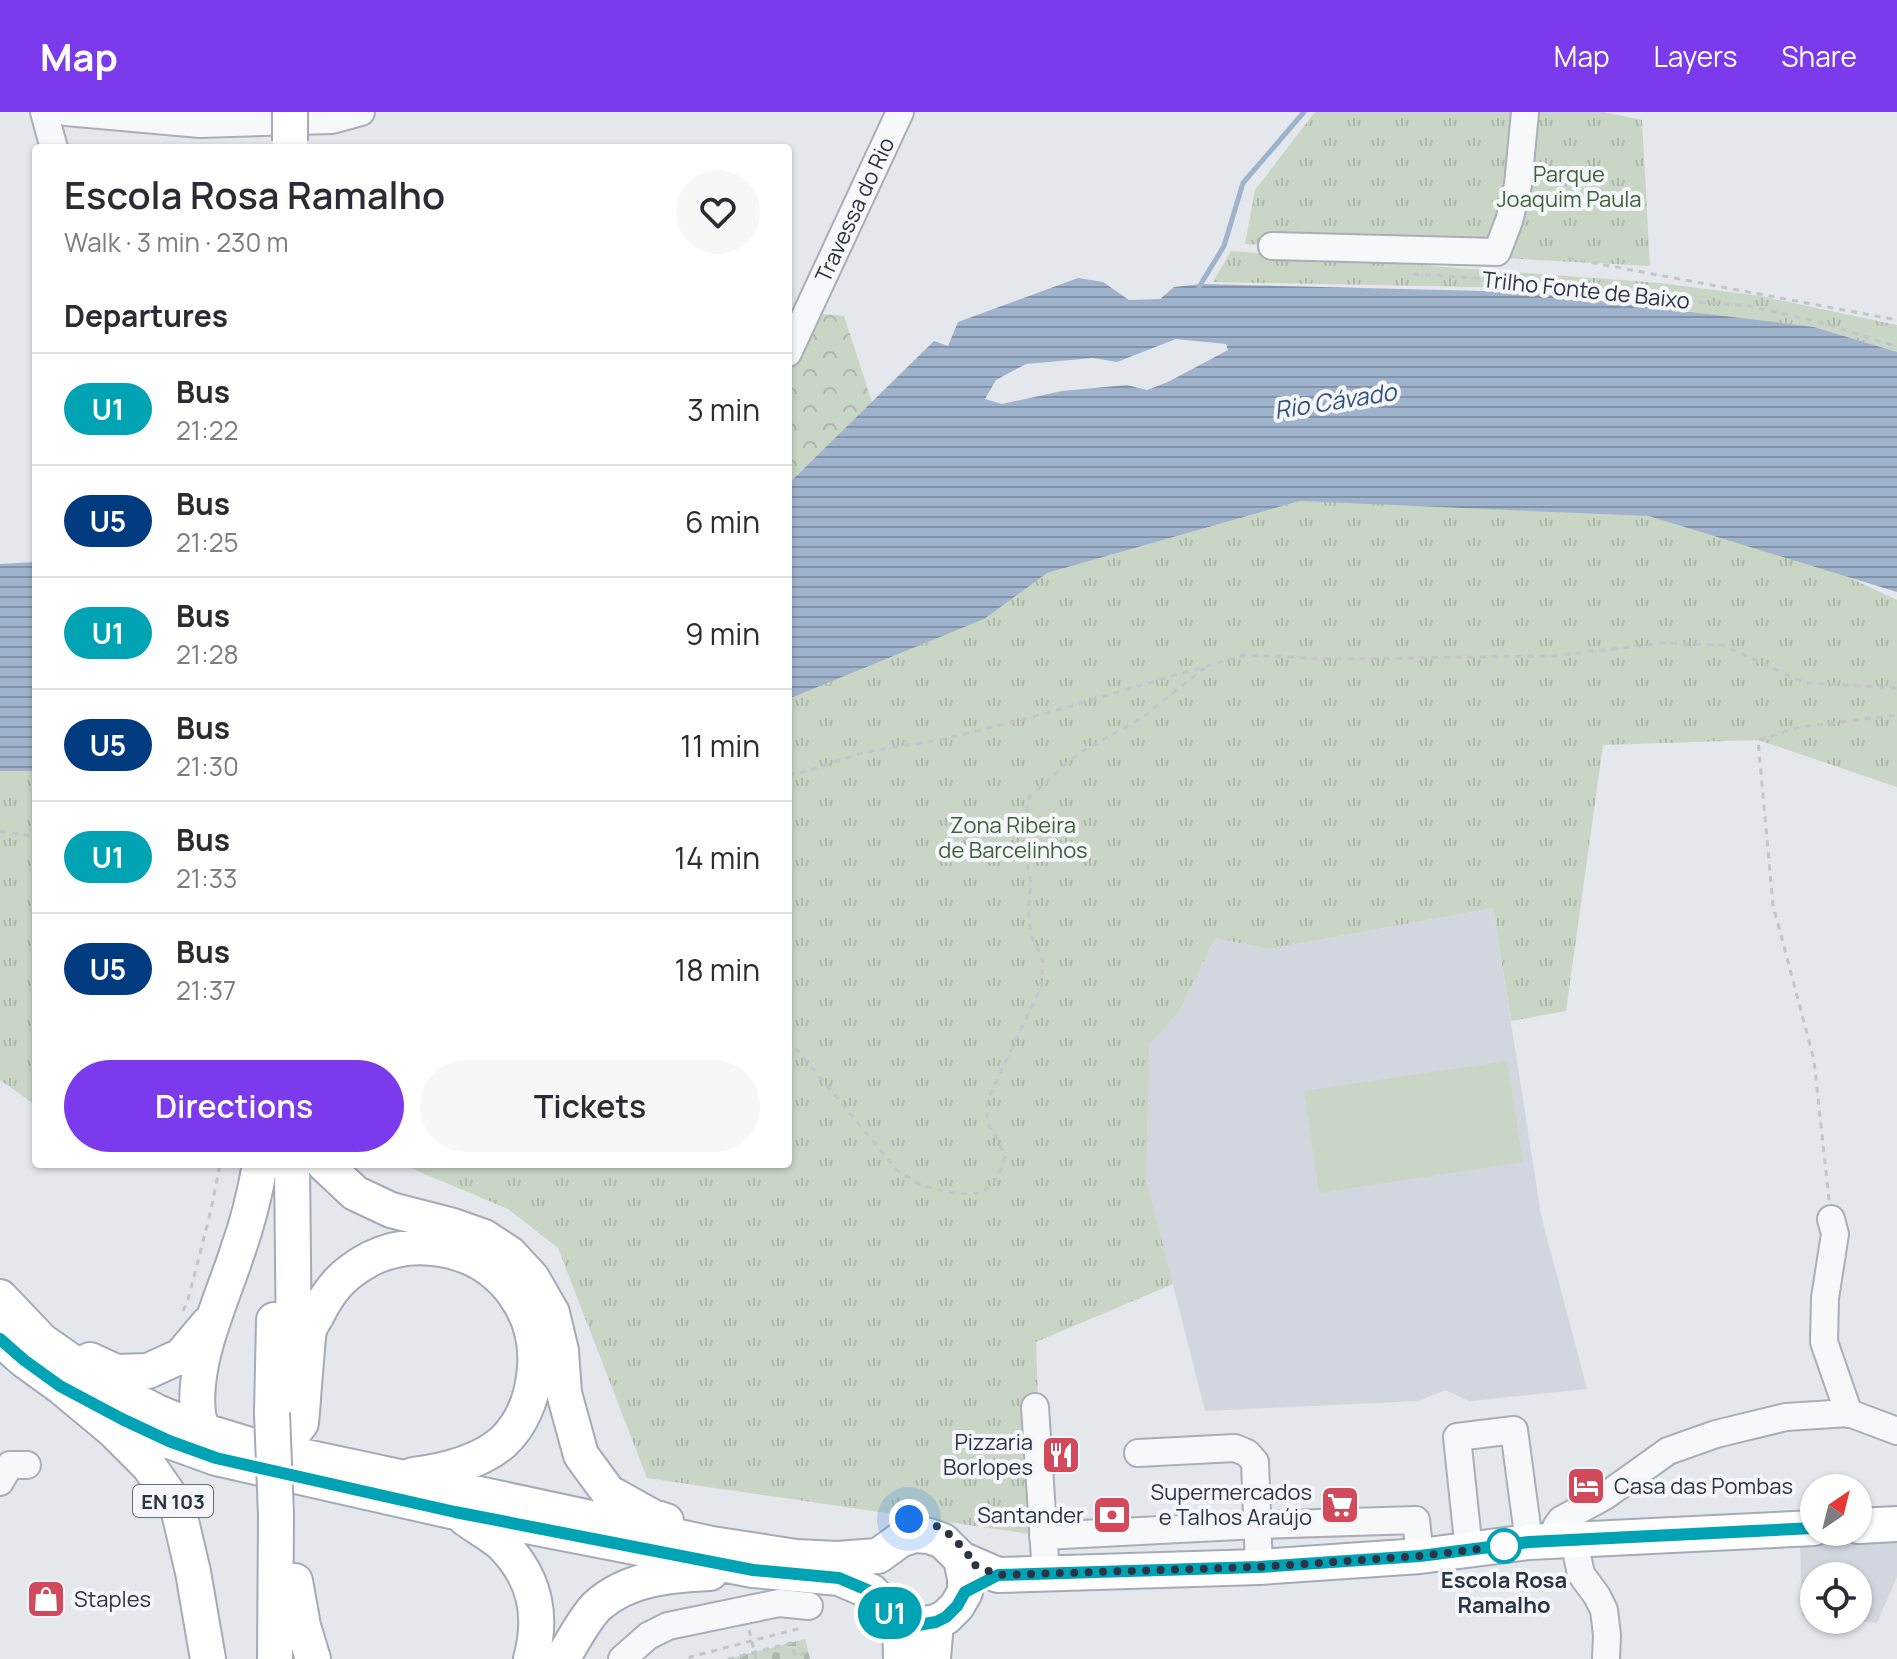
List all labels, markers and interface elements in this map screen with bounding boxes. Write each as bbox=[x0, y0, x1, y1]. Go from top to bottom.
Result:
text: Map bbox=[40, 30, 118, 82]
text: Map bbox=[1554, 37, 1610, 75]
text: Layers bbox=[1654, 37, 1737, 75]
text: Share bbox=[1781, 37, 1857, 75]
street label: Travessa do Rio bbox=[808, 132, 901, 287]
park label: Parque Joaquim Paula bbox=[1496, 159, 1642, 214]
text: Escola Rosa Ramalho bbox=[64, 168, 445, 220]
button: heart bbox=[676, 170, 760, 254]
text: Walk · 3 min · 230 m bbox=[64, 224, 289, 260]
street label: Trilho Fonte de Baixo bbox=[1481, 264, 1691, 316]
text: Departures bbox=[64, 295, 228, 336]
text: Bus bbox=[176, 371, 230, 412]
water label: Rio Cávado bbox=[1272, 374, 1400, 426]
text: 3 min bbox=[687, 389, 760, 430]
text: U1 bbox=[92, 390, 124, 428]
text: 21:22 bbox=[176, 412, 238, 448]
text: Bus bbox=[176, 483, 230, 524]
text: 6 min bbox=[685, 501, 760, 542]
text: U5 bbox=[90, 502, 126, 540]
text: 21:25 bbox=[176, 524, 239, 560]
text: Bus bbox=[176, 595, 230, 636]
text: 9 min bbox=[685, 613, 760, 654]
text: U1 bbox=[92, 614, 124, 652]
text: 21:28 bbox=[176, 636, 239, 672]
text: Bus bbox=[176, 707, 230, 748]
text: 11 min bbox=[680, 725, 760, 766]
text: U5 bbox=[90, 726, 126, 764]
text: 21:30 bbox=[176, 748, 239, 784]
park label: Zona Ribeira de Barcelinhos bbox=[938, 810, 1088, 865]
text: Bus bbox=[176, 819, 230, 860]
text: 14 min bbox=[674, 837, 760, 878]
text: U1 bbox=[92, 838, 124, 876]
text: 21:33 bbox=[176, 860, 238, 896]
text: Bus bbox=[176, 931, 230, 972]
text: 18 min bbox=[675, 949, 760, 990]
text: U5 bbox=[90, 950, 126, 988]
text: 21:37 bbox=[176, 972, 236, 1008]
button: Directions bbox=[64, 1060, 404, 1152]
button: Tickets bbox=[420, 1060, 760, 1152]
place label: Pizzaria Borlopes bbox=[943, 1427, 1033, 1482]
restaurant icon: Pizzaria Borlopes bbox=[1040, 1434, 1082, 1476]
hotel icon: Casa das Pombas bbox=[1565, 1465, 1607, 1507]
place label: Casa das Pombas bbox=[1614, 1471, 1793, 1501]
north arrow bbox=[1800, 1474, 1872, 1546]
map controls bbox=[1800, 1474, 1872, 1634]
place label: Supermercados e Talhos Araújo bbox=[1151, 1477, 1312, 1532]
supermarket icon: Supermercados e Talhos Araújo bbox=[1319, 1484, 1361, 1526]
road number: EN 103 bbox=[133, 1485, 213, 1517]
bank icon: Santander bbox=[1091, 1494, 1133, 1536]
your location bbox=[889, 1499, 929, 1539]
place label: Santander bbox=[977, 1500, 1084, 1530]
marker: Escola Rosa Ramalho bbox=[1487, 1529, 1521, 1563]
button: locate bbox=[1800, 1562, 1872, 1634]
place label: Escola Rosa Ramalho bbox=[1441, 1565, 1567, 1620]
shop icon: Staples bbox=[25, 1578, 67, 1620]
place label: Staples bbox=[74, 1584, 151, 1614]
line badge: U1 bbox=[854, 1587, 926, 1639]
text: U1 bbox=[874, 1594, 906, 1632]

